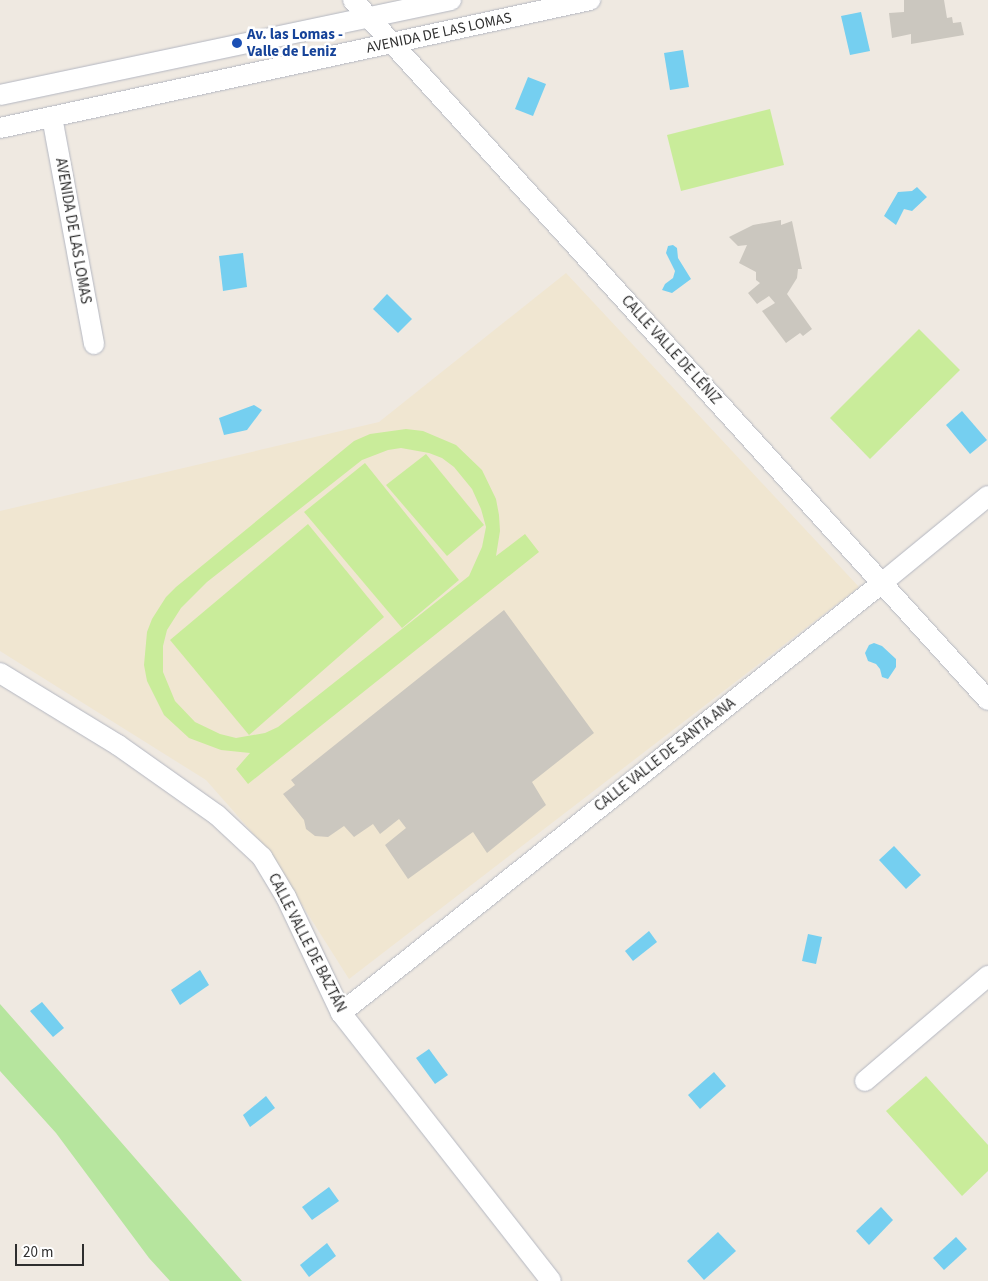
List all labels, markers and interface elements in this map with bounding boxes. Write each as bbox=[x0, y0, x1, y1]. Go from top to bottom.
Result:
street label: AVENIDA DE LAS LOMAS bbox=[365, 9, 513, 57]
place label: Av. las Lomas - Valle de Leniz bbox=[247, 25, 343, 60]
marker: Av. las Lomas - Valle de Leniz bbox=[231, 37, 243, 49]
street label: AVENIDA DE LAS LOMAS bbox=[51, 157, 95, 305]
street label: CALLE VALLE DE LÉNIZ bbox=[617, 292, 725, 408]
street label: CALLE VALLE DE SANTA ANA bbox=[591, 694, 739, 816]
street label: CALLE VALLE DE BAZTÁN bbox=[264, 870, 350, 1016]
scale bar bbox=[18, 1234, 86, 1266]
text: 20 m bbox=[23, 1242, 53, 1263]

